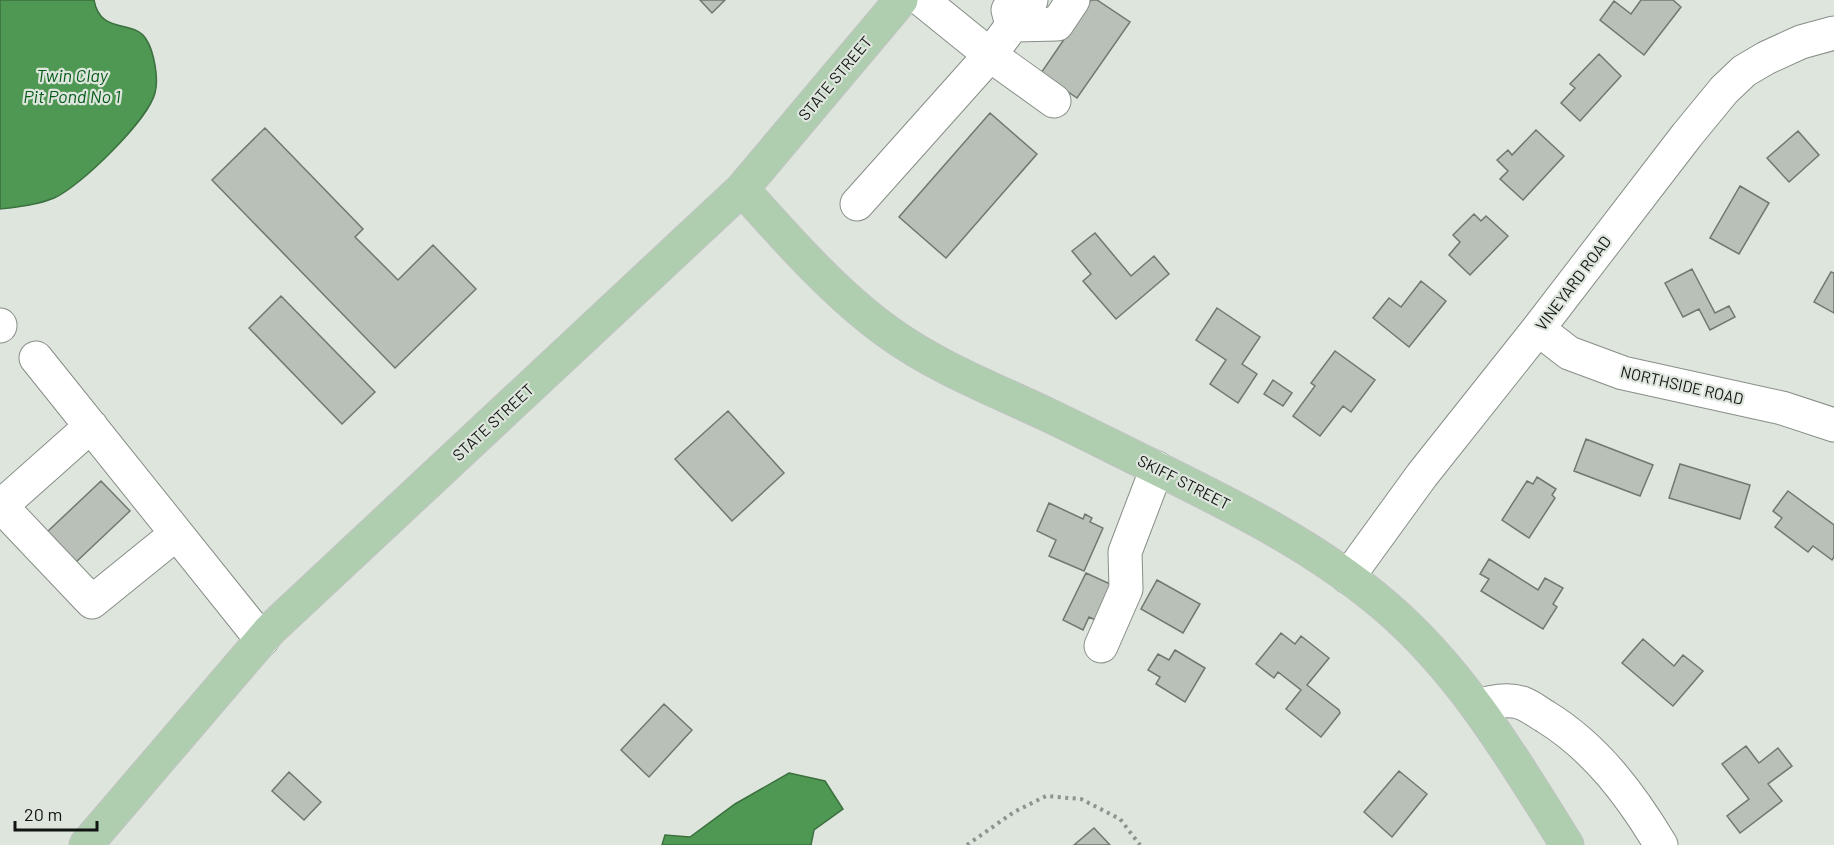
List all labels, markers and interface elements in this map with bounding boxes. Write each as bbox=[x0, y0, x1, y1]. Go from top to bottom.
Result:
street label: STATE STREET bbox=[794, 32, 875, 124]
water label: Twin Clay Pit Pond No 1 bbox=[23, 64, 121, 107]
street label: VINEYARD ROAD bbox=[1531, 232, 1614, 334]
street label: NORTHSIDE ROAD bbox=[1619, 361, 1745, 408]
street label: STATE STREET bbox=[448, 379, 537, 464]
street label: SKIFF STREET bbox=[1135, 450, 1234, 513]
scale bar bbox=[15, 794, 98, 832]
text: 20 m bbox=[24, 803, 62, 825]

